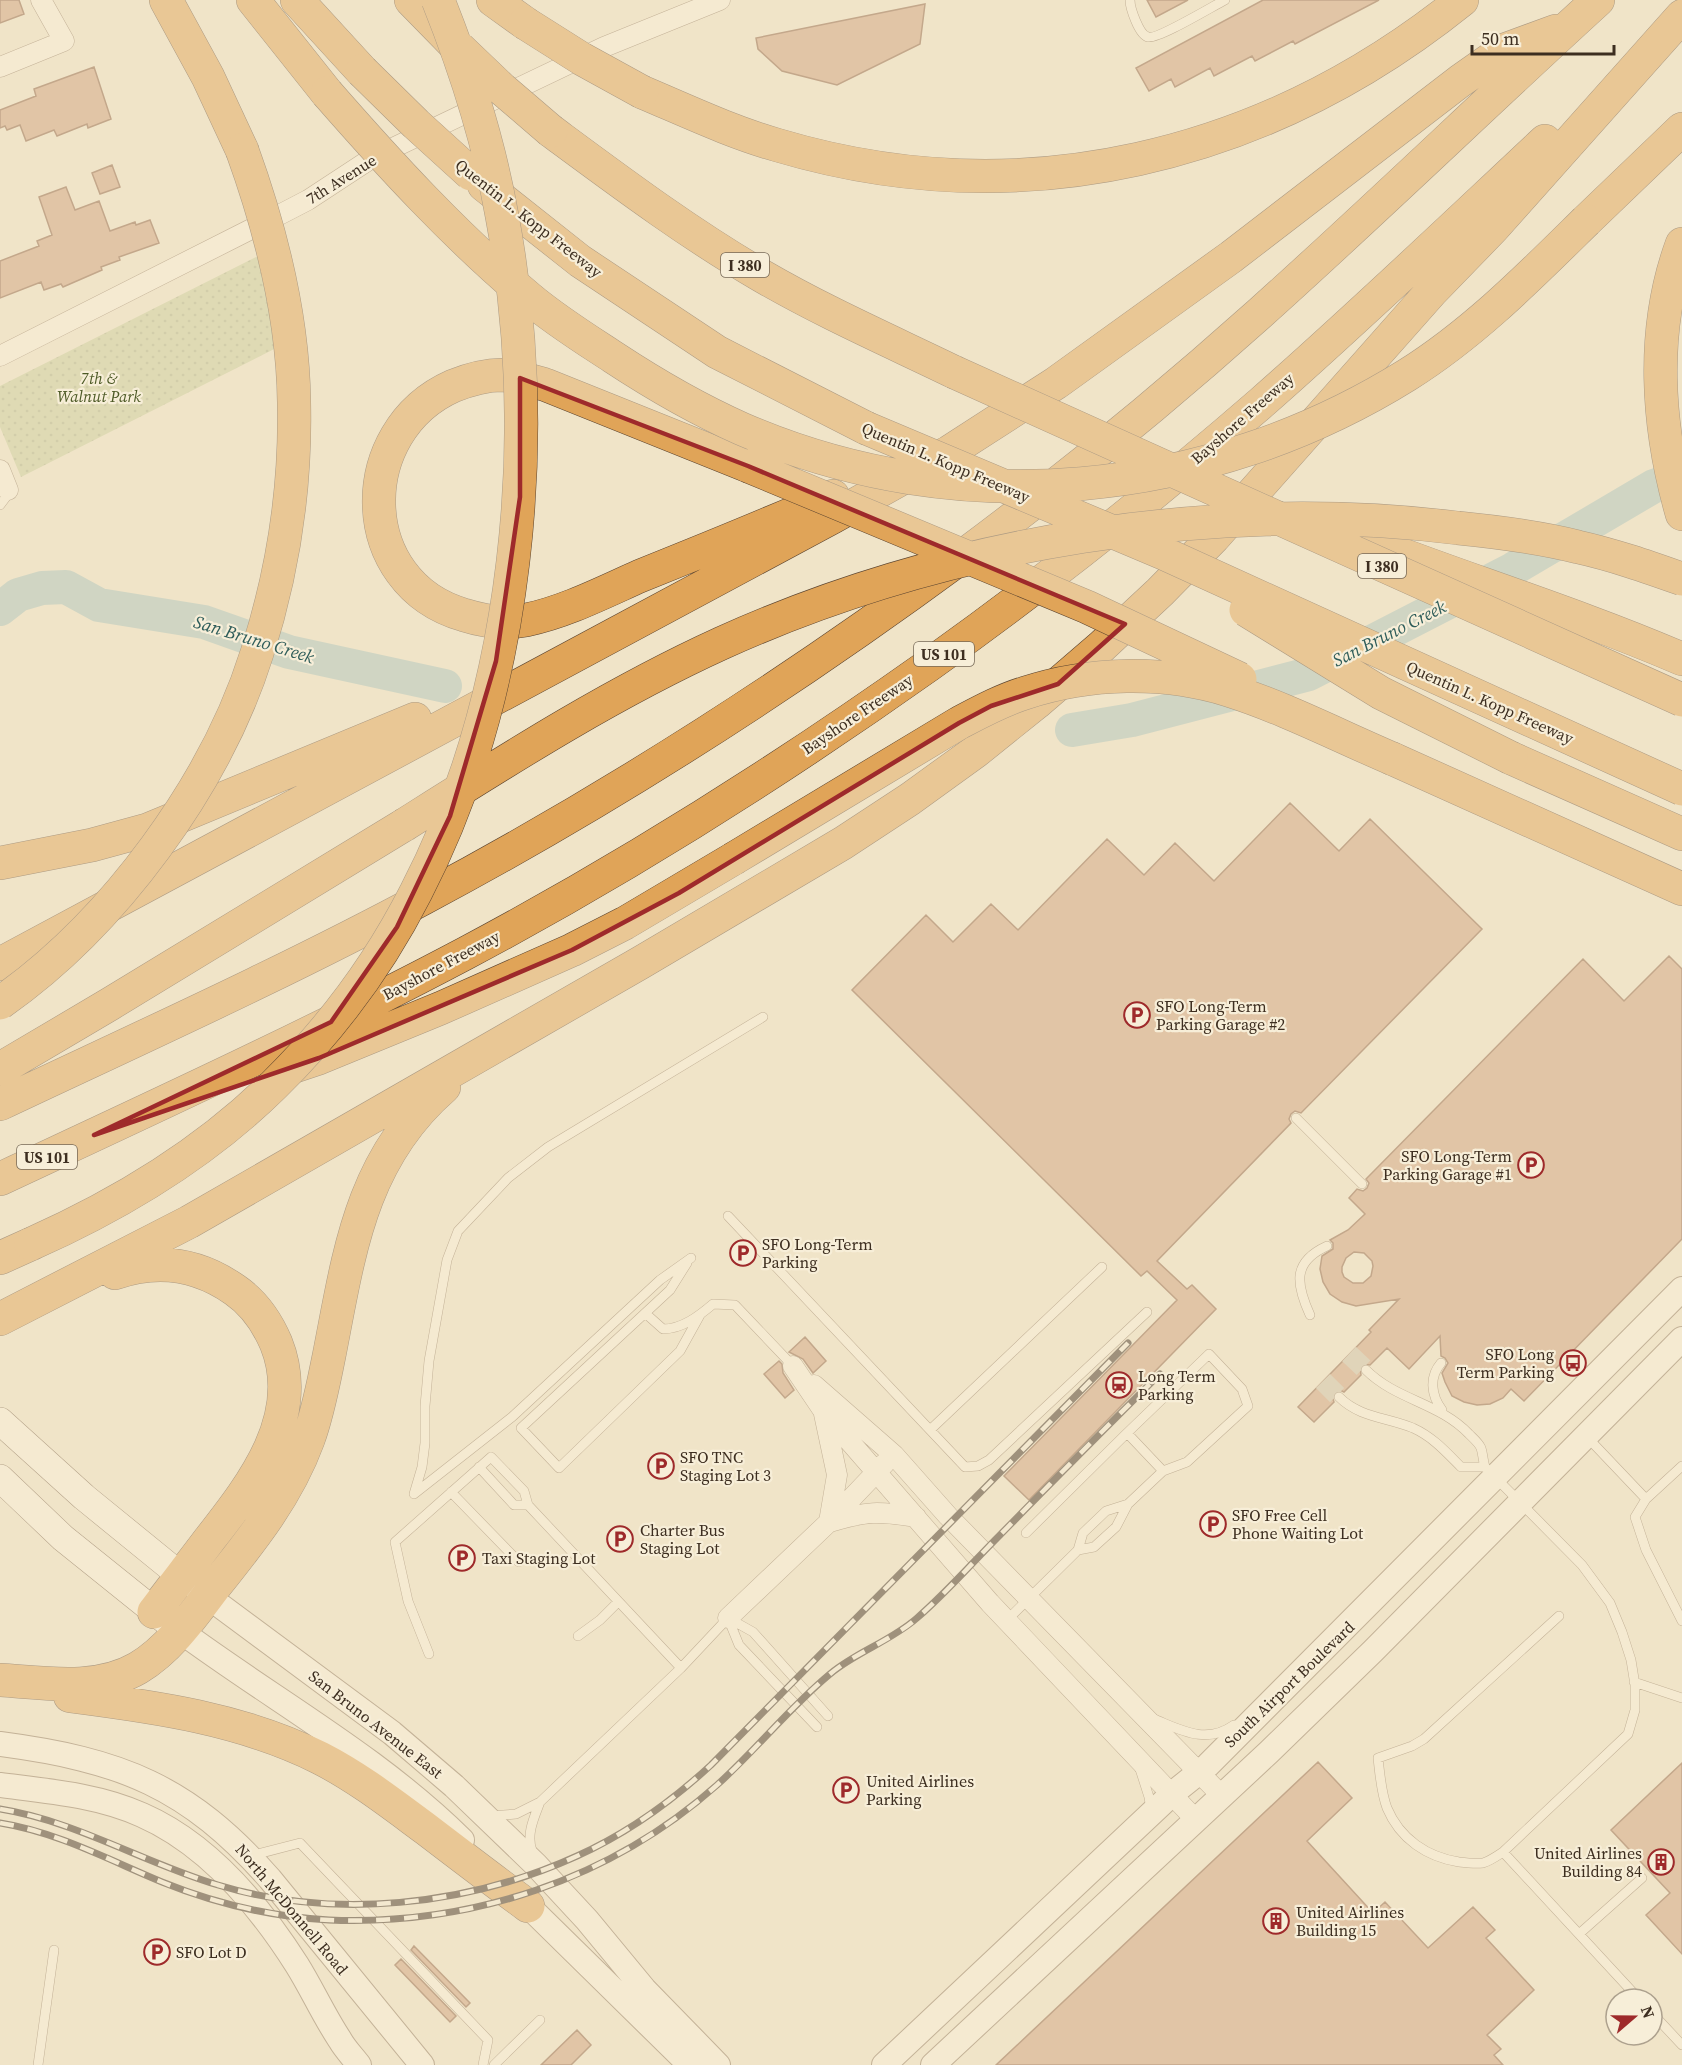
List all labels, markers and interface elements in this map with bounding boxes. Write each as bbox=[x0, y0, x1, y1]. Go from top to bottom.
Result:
scale bar bbox=[1472, 18, 1614, 56]
text: 50 m bbox=[1481, 26, 1519, 51]
street label: 7th Avenue bbox=[302, 149, 380, 209]
street label: Quentin L. Kopp Freeway bbox=[451, 154, 608, 283]
road number: I 380 bbox=[721, 253, 769, 277]
park label: 7th & Walnut Park bbox=[57, 367, 141, 407]
street label: Bayshore Freeway bbox=[1186, 367, 1299, 469]
street label: Quentin L. Kopp Freeway bbox=[859, 417, 1034, 508]
road number: I 380 bbox=[1358, 554, 1406, 578]
water label: San Bruno Creek bbox=[1328, 593, 1451, 672]
water label: San Bruno Creek bbox=[191, 609, 318, 669]
road number: US 101 bbox=[914, 642, 974, 666]
street label: Quentin L. Kopp Freeway bbox=[1403, 655, 1578, 749]
street label: Bayshore Freeway bbox=[797, 668, 918, 759]
street label: Bayshore Freeway bbox=[379, 924, 504, 1005]
place label: SFO Long-Term Parking Garage #2 bbox=[1156, 995, 1285, 1035]
parking icon: SFO Long-Term Parking Garage #2 bbox=[1122, 1000, 1152, 1030]
road number: US 101 bbox=[17, 1145, 77, 1169]
place label: SFO Long-Term Parking Garage #1 bbox=[1383, 1145, 1512, 1185]
parking icon: SFO Long-Term Parking Garage #1 bbox=[1516, 1150, 1546, 1180]
place label: SFO Long-Term Parking bbox=[762, 1233, 873, 1273]
parking icon: SFO Long-Term Parking bbox=[728, 1238, 758, 1268]
place label: SFO Long Term Parking bbox=[1457, 1343, 1554, 1383]
bus stop icon: SFO Long Term Parking bbox=[1558, 1348, 1588, 1378]
place label: Long Term Parking bbox=[1138, 1365, 1216, 1405]
station icon: Long Term Parking bbox=[1104, 1370, 1134, 1400]
place label: SFO TNC Staging Lot 3 bbox=[680, 1446, 771, 1486]
parking icon: SFO TNC Staging Lot 3 bbox=[646, 1451, 676, 1481]
place label: SFO Free Cell Phone Waiting Lot bbox=[1232, 1504, 1364, 1544]
parking icon: SFO Free Cell Phone Waiting Lot bbox=[1198, 1509, 1228, 1539]
place label: Charter Bus Staging Lot bbox=[640, 1519, 725, 1559]
parking icon: Charter Bus Staging Lot bbox=[605, 1524, 635, 1554]
parking icon: Taxi Staging Lot bbox=[447, 1543, 477, 1573]
place label: Taxi Staging Lot bbox=[482, 1547, 596, 1569]
street label: South Airport Boulevard bbox=[1219, 1616, 1359, 1752]
street label: San Bruno Avenue East bbox=[305, 1665, 448, 1784]
place label: United Airlines Parking bbox=[866, 1770, 974, 1810]
parking icon: United Airlines Parking bbox=[831, 1775, 861, 1805]
street label: North McDonnell Road bbox=[231, 1839, 353, 1979]
place label: United Airlines Building 84 bbox=[1534, 1842, 1642, 1882]
building icon: United Airlines Building 84 bbox=[1646, 1847, 1676, 1877]
place label: United Airlines Building 15 bbox=[1296, 1901, 1404, 1941]
building icon: United Airlines Building 15 bbox=[1261, 1906, 1291, 1936]
parking icon: SFO Lot D bbox=[142, 1937, 172, 1967]
place label: SFO Lot D bbox=[176, 1941, 247, 1963]
north arrow bbox=[1604, 1987, 1664, 2047]
text: N bbox=[1636, 2003, 1661, 2021]

